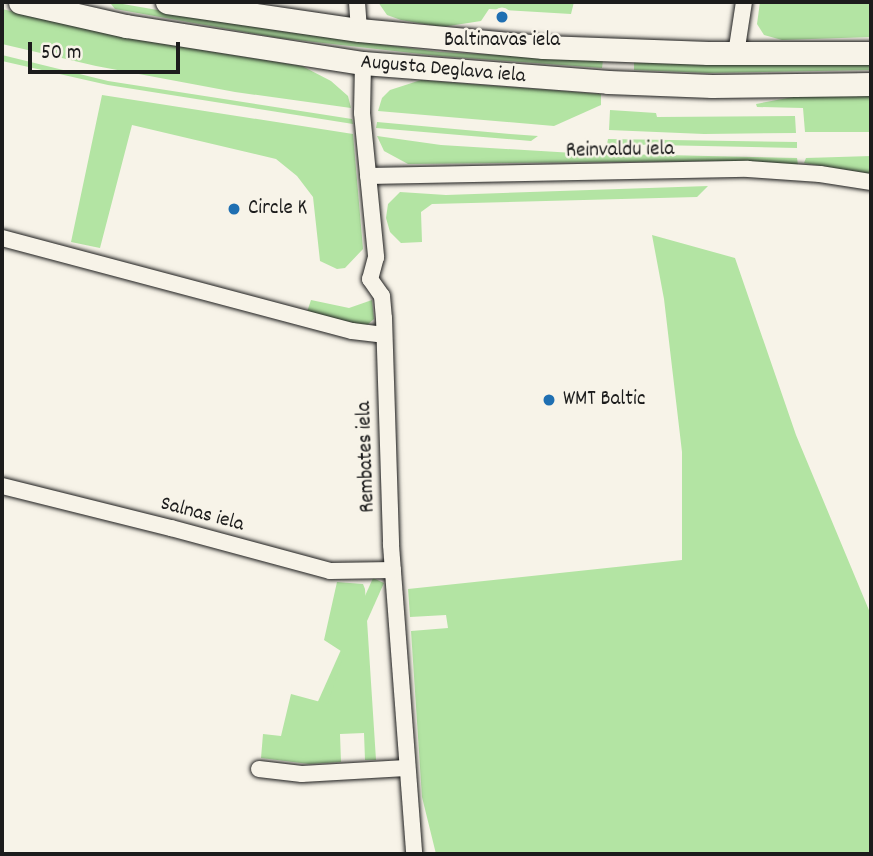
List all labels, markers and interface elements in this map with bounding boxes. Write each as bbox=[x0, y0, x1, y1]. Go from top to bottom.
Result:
marker: Baltinavas iela bbox=[494, 9, 510, 25]
scale bar bbox=[32, 28, 184, 72]
place label: Baltinavas iela bbox=[444, 28, 560, 54]
text: 50 m bbox=[41, 39, 81, 69]
street label: Augusta Deglava iela bbox=[359, 50, 527, 90]
street label: Reinvaldu iela bbox=[566, 137, 674, 165]
place label: Circle K bbox=[248, 196, 307, 222]
marker: Circle K bbox=[226, 201, 242, 217]
place label: WMT Baltic bbox=[563, 387, 645, 413]
marker: WMT Baltic bbox=[541, 392, 557, 408]
street label: Rembates iela bbox=[352, 401, 382, 513]
street label: Salnas iela bbox=[158, 492, 246, 538]

